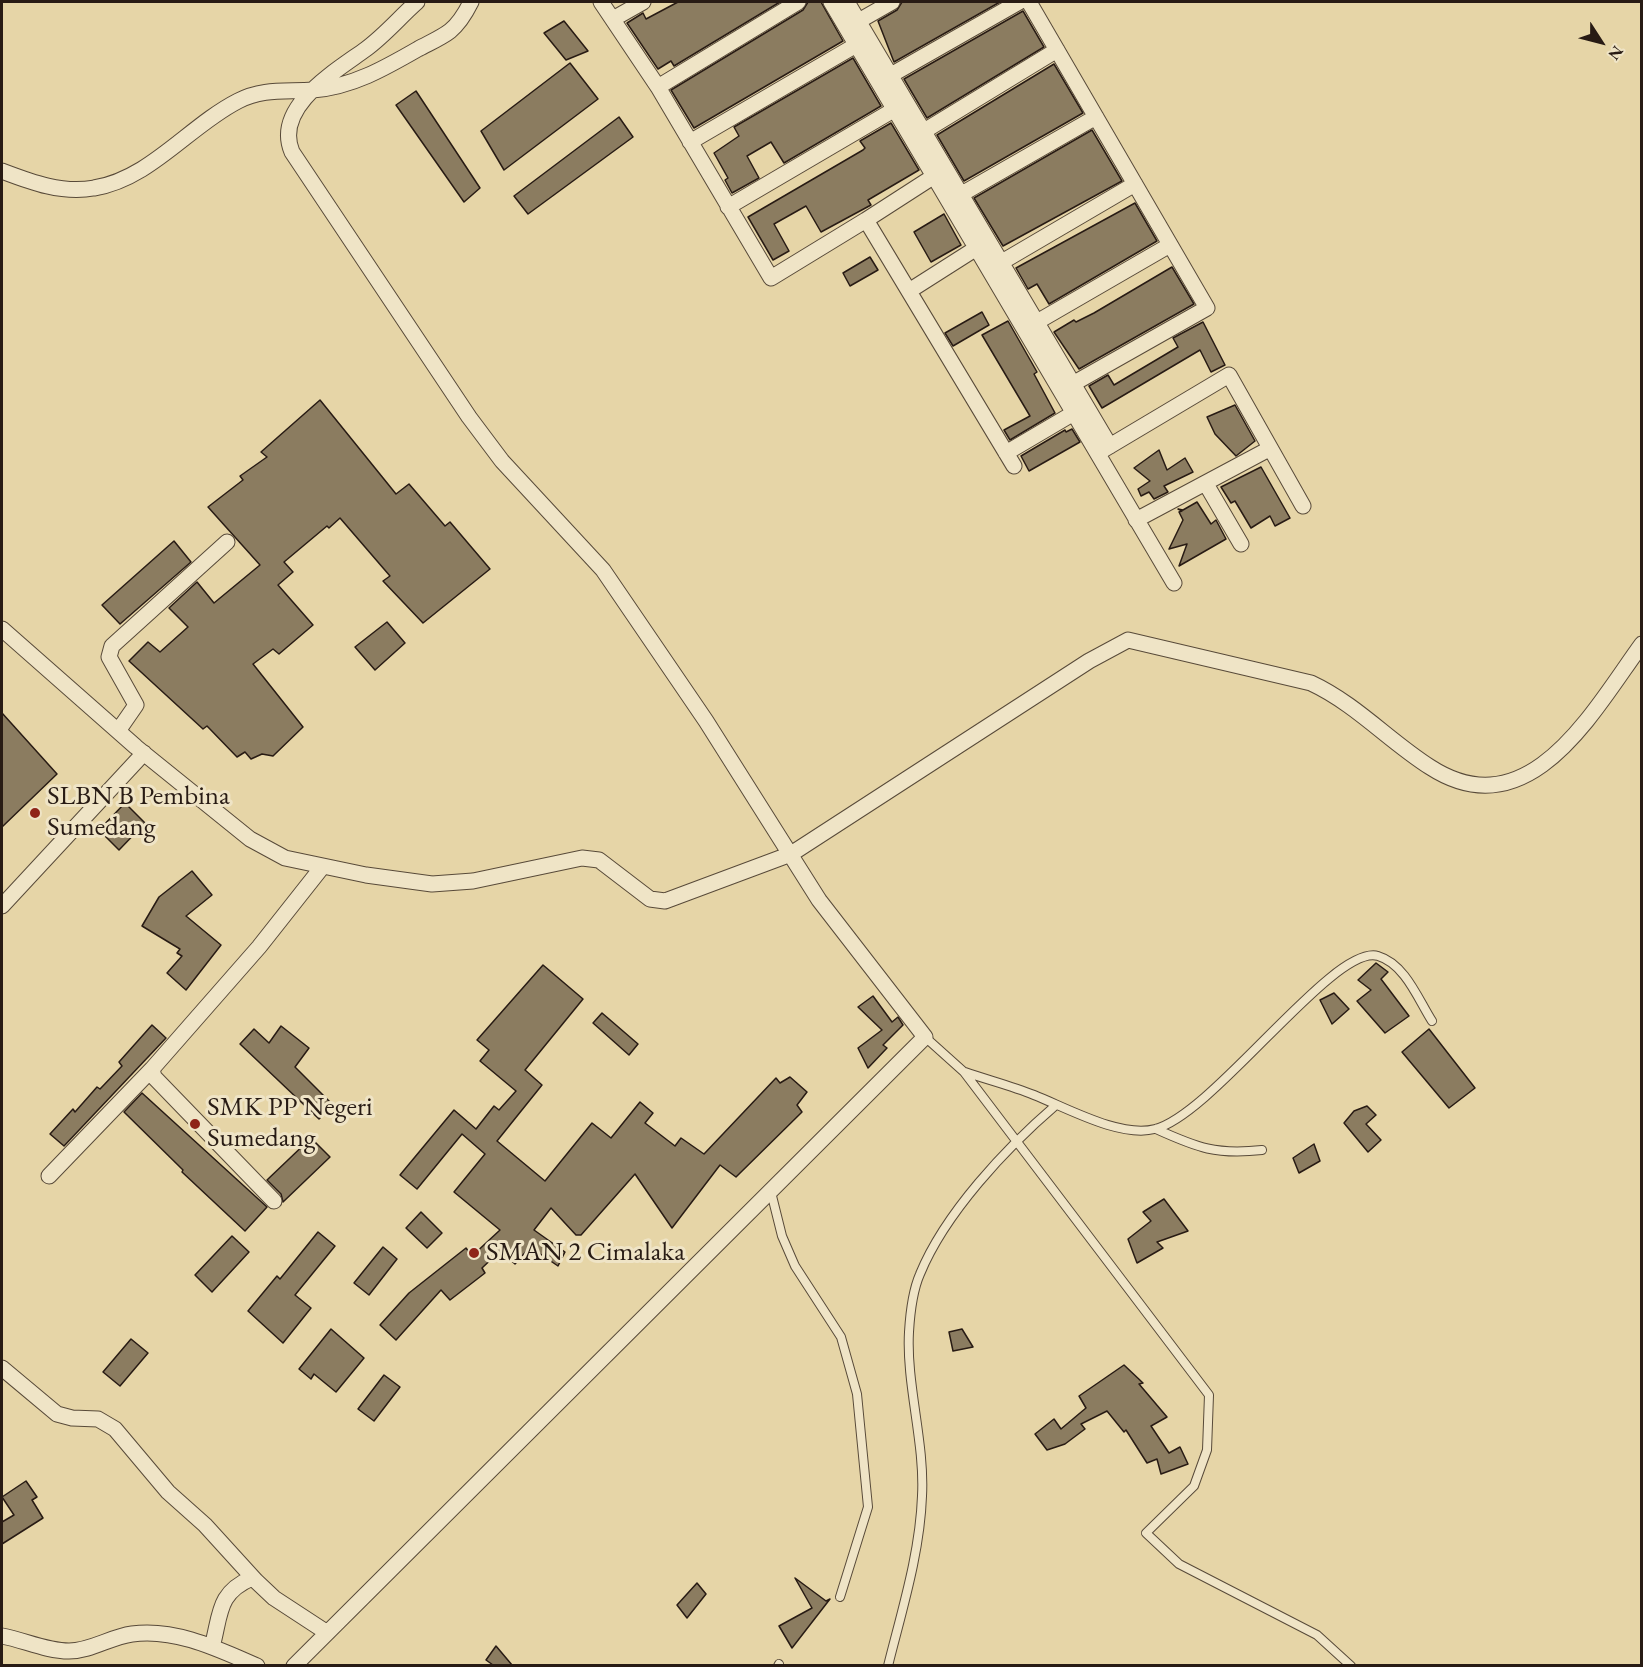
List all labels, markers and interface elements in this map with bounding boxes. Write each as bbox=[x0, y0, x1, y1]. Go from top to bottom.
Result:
north arrow bbox=[1571, 12, 1631, 72]
text: N bbox=[1604, 41, 1628, 64]
place label: SLBN B Pembina Sumedang bbox=[47, 781, 230, 844]
marker: SLBN B Pembina Sumedang bbox=[28, 806, 42, 820]
place label: SMK PP Negeri Sumedang bbox=[207, 1092, 373, 1155]
marker: SMK PP Negeri Sumedang bbox=[188, 1117, 202, 1131]
place label: SMAN 2 Cimalaka bbox=[486, 1237, 685, 1269]
marker: SMAN 2 Cimalaka bbox=[467, 1246, 481, 1260]

